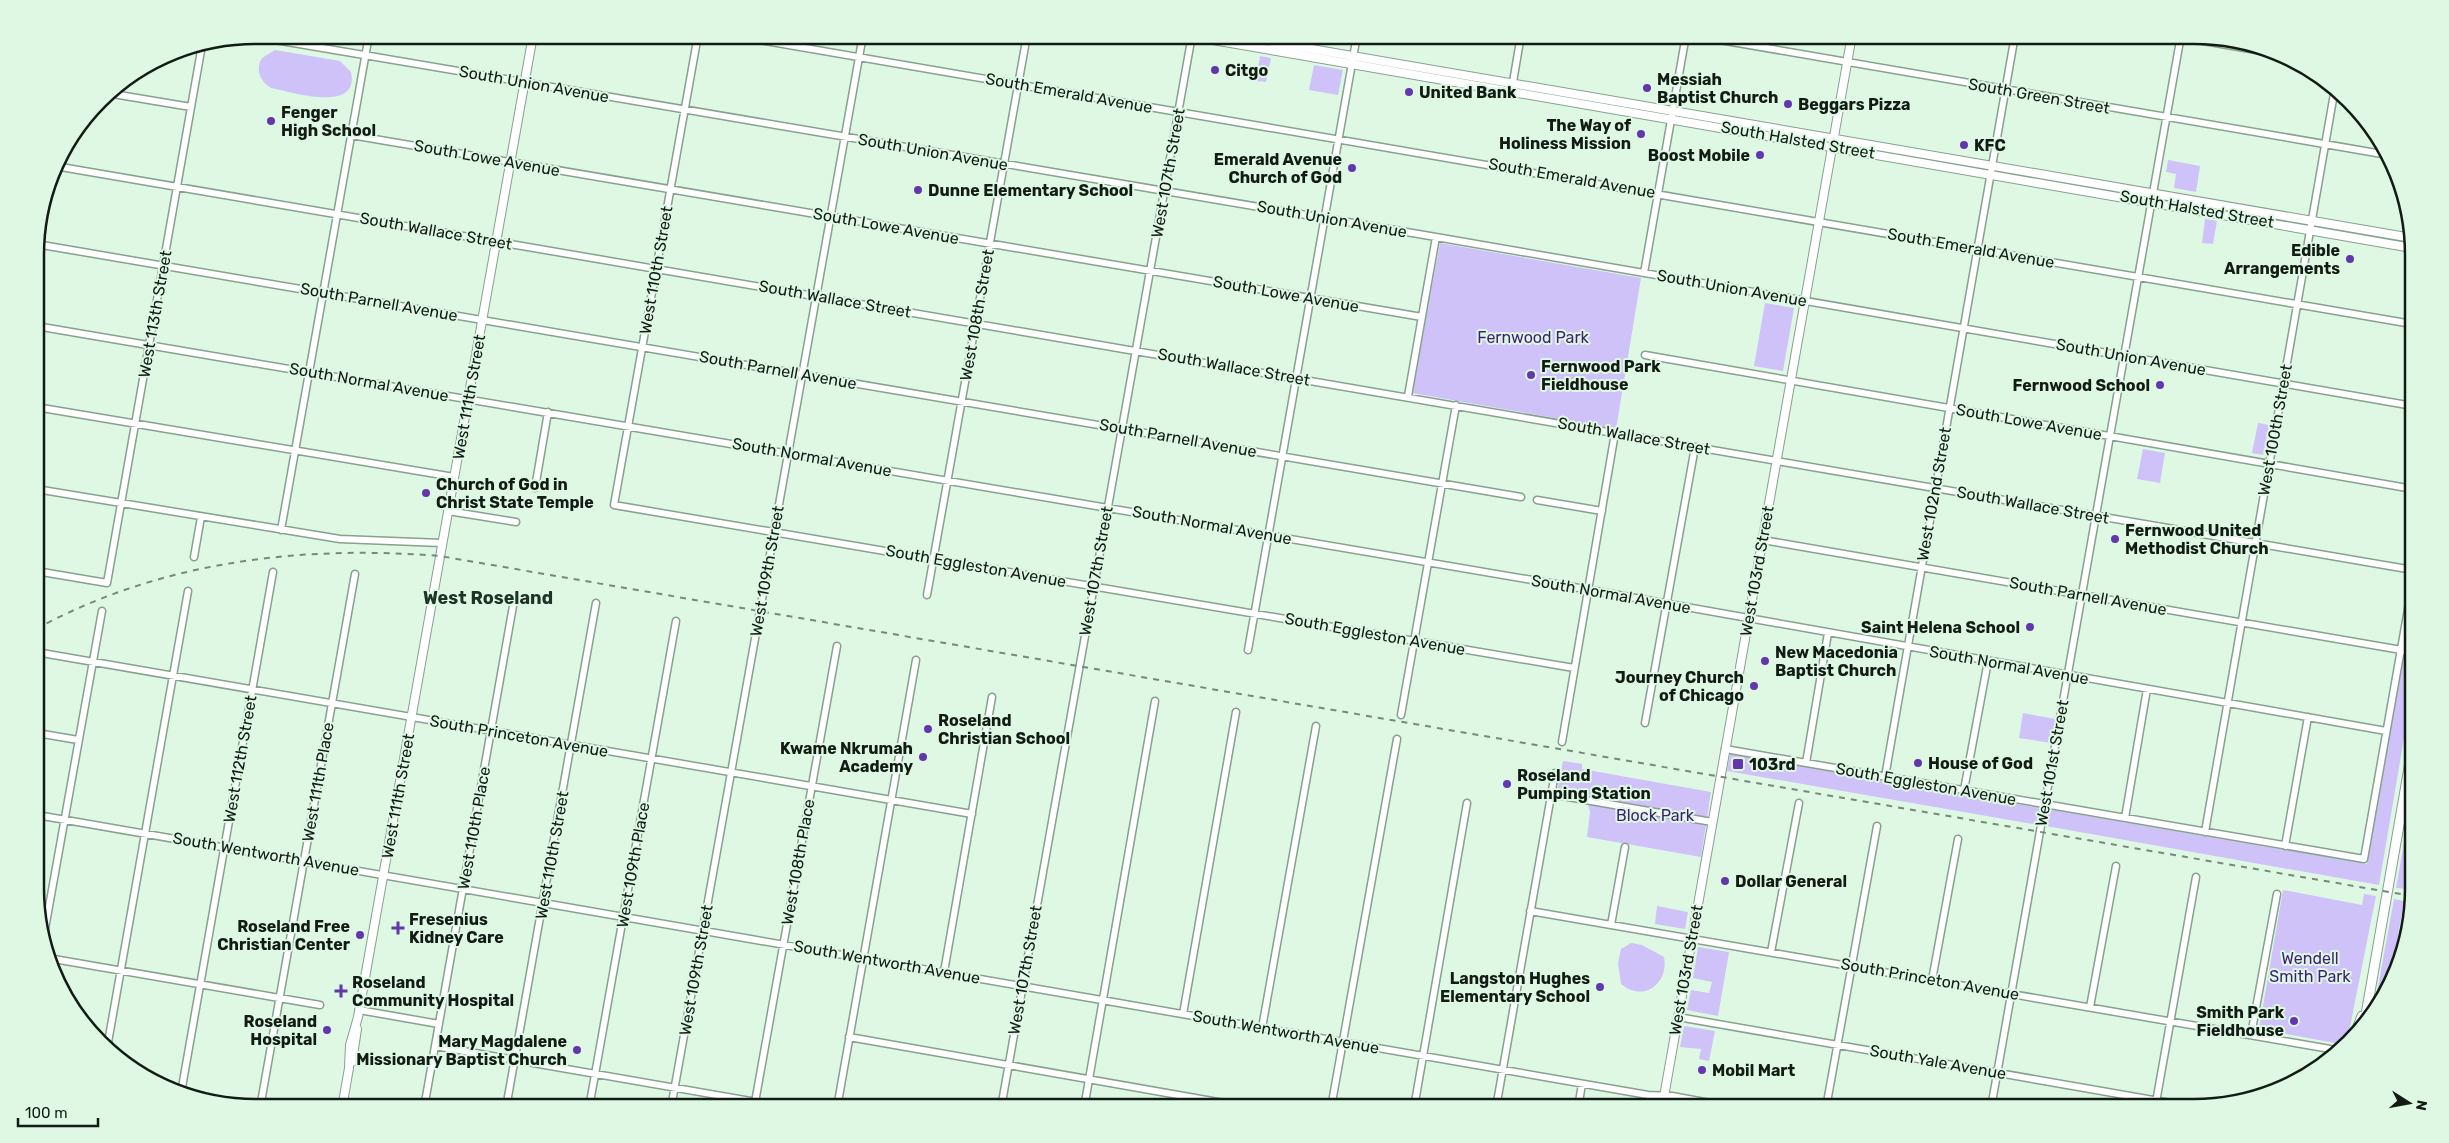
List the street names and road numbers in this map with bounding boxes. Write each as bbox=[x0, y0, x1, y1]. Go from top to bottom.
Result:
street label: South Union Avenue bbox=[458, 61, 610, 107]
street label: South Emerald Avenue bbox=[984, 69, 1154, 117]
street label: South Green Street bbox=[1967, 74, 2111, 118]
street label: West 107th Street bbox=[1147, 107, 1189, 239]
street label: South Halsted Street bbox=[1720, 117, 1876, 163]
street label: South Union Avenue bbox=[857, 129, 1009, 175]
street label: South Lowe Avenue bbox=[413, 136, 561, 180]
street label: South Emerald Avenue bbox=[1487, 154, 1657, 202]
street label: South Halsted Street bbox=[2119, 186, 2275, 232]
street label: South Union Avenue bbox=[1256, 196, 1408, 242]
street label: West 110th Street bbox=[635, 204, 677, 336]
street label: South Lowe Avenue bbox=[812, 204, 960, 248]
street label: South Wallace Street bbox=[358, 208, 514, 254]
street label: South Emerald Avenue bbox=[1886, 224, 2056, 272]
street label: West 108th Street bbox=[956, 248, 998, 382]
street label: West 113th Street bbox=[134, 249, 176, 379]
street label: South Union Avenue bbox=[1656, 265, 1808, 311]
street label: South Lowe Avenue bbox=[1212, 272, 1360, 316]
street label: South Wallace Street bbox=[757, 276, 913, 322]
street label: South Parnell Avenue bbox=[299, 279, 459, 325]
street label: West 111th Street bbox=[449, 333, 489, 461]
street label: South Union Avenue bbox=[2055, 334, 2207, 380]
street label: South Wallace Street bbox=[1156, 344, 1312, 390]
street label: South Parnell Avenue bbox=[698, 347, 858, 393]
street label: South Normal Avenue bbox=[288, 359, 450, 405]
street label: West 100th Street bbox=[2254, 363, 2296, 497]
street label: South Lowe Avenue bbox=[1955, 400, 2103, 444]
street label: South Wallace Street bbox=[1556, 413, 1712, 459]
street label: South Parnell Avenue bbox=[1098, 415, 1258, 461]
street label: West 102nd Street bbox=[1913, 426, 1955, 562]
street label: South Normal Avenue bbox=[731, 434, 893, 480]
street label: South Wallace Street bbox=[1955, 482, 2111, 528]
street label: South Normal Avenue bbox=[1131, 502, 1293, 548]
street label: West 109th Street bbox=[746, 504, 788, 638]
street label: West 103rd Street bbox=[1736, 504, 1778, 638]
street label: West 107th Street bbox=[1075, 505, 1117, 637]
street label: South Eggleston Avenue bbox=[884, 541, 1068, 591]
street label: South Normal Avenue bbox=[1530, 571, 1692, 617]
street label: South Parnell Avenue bbox=[2008, 573, 2168, 619]
street label: South Eggleston Avenue bbox=[1283, 609, 1467, 659]
street label: South Normal Avenue bbox=[1928, 642, 2090, 688]
street label: West 112th Street bbox=[219, 694, 261, 824]
street label: West 101st Street bbox=[2032, 698, 2072, 828]
street label: South Princeton Avenue bbox=[428, 711, 610, 761]
street label: West 111th Place bbox=[298, 721, 338, 843]
street label: West 111th Street bbox=[378, 732, 418, 860]
street label: South Eggleston Avenue bbox=[1834, 759, 2018, 809]
street label: West 110th Place bbox=[454, 765, 494, 891]
street label: West 110th Street bbox=[531, 789, 573, 921]
street label: West 108th Place bbox=[778, 797, 818, 927]
street label: West 109th Place bbox=[613, 801, 653, 929]
street label: South Wentworth Avenue bbox=[171, 828, 361, 880]
street label: West 109th Street bbox=[675, 903, 717, 1037]
street label: West 103rd Street bbox=[1665, 903, 1707, 1037]
street label: West 107th Street bbox=[1004, 904, 1046, 1036]
street label: South Wentworth Avenue bbox=[792, 936, 982, 988]
street label: South Princeton Avenue bbox=[1839, 954, 2021, 1004]
street label: South Wentworth Avenue bbox=[1191, 1006, 1381, 1058]
street label: South Yale Avenue bbox=[1868, 1041, 2008, 1083]

